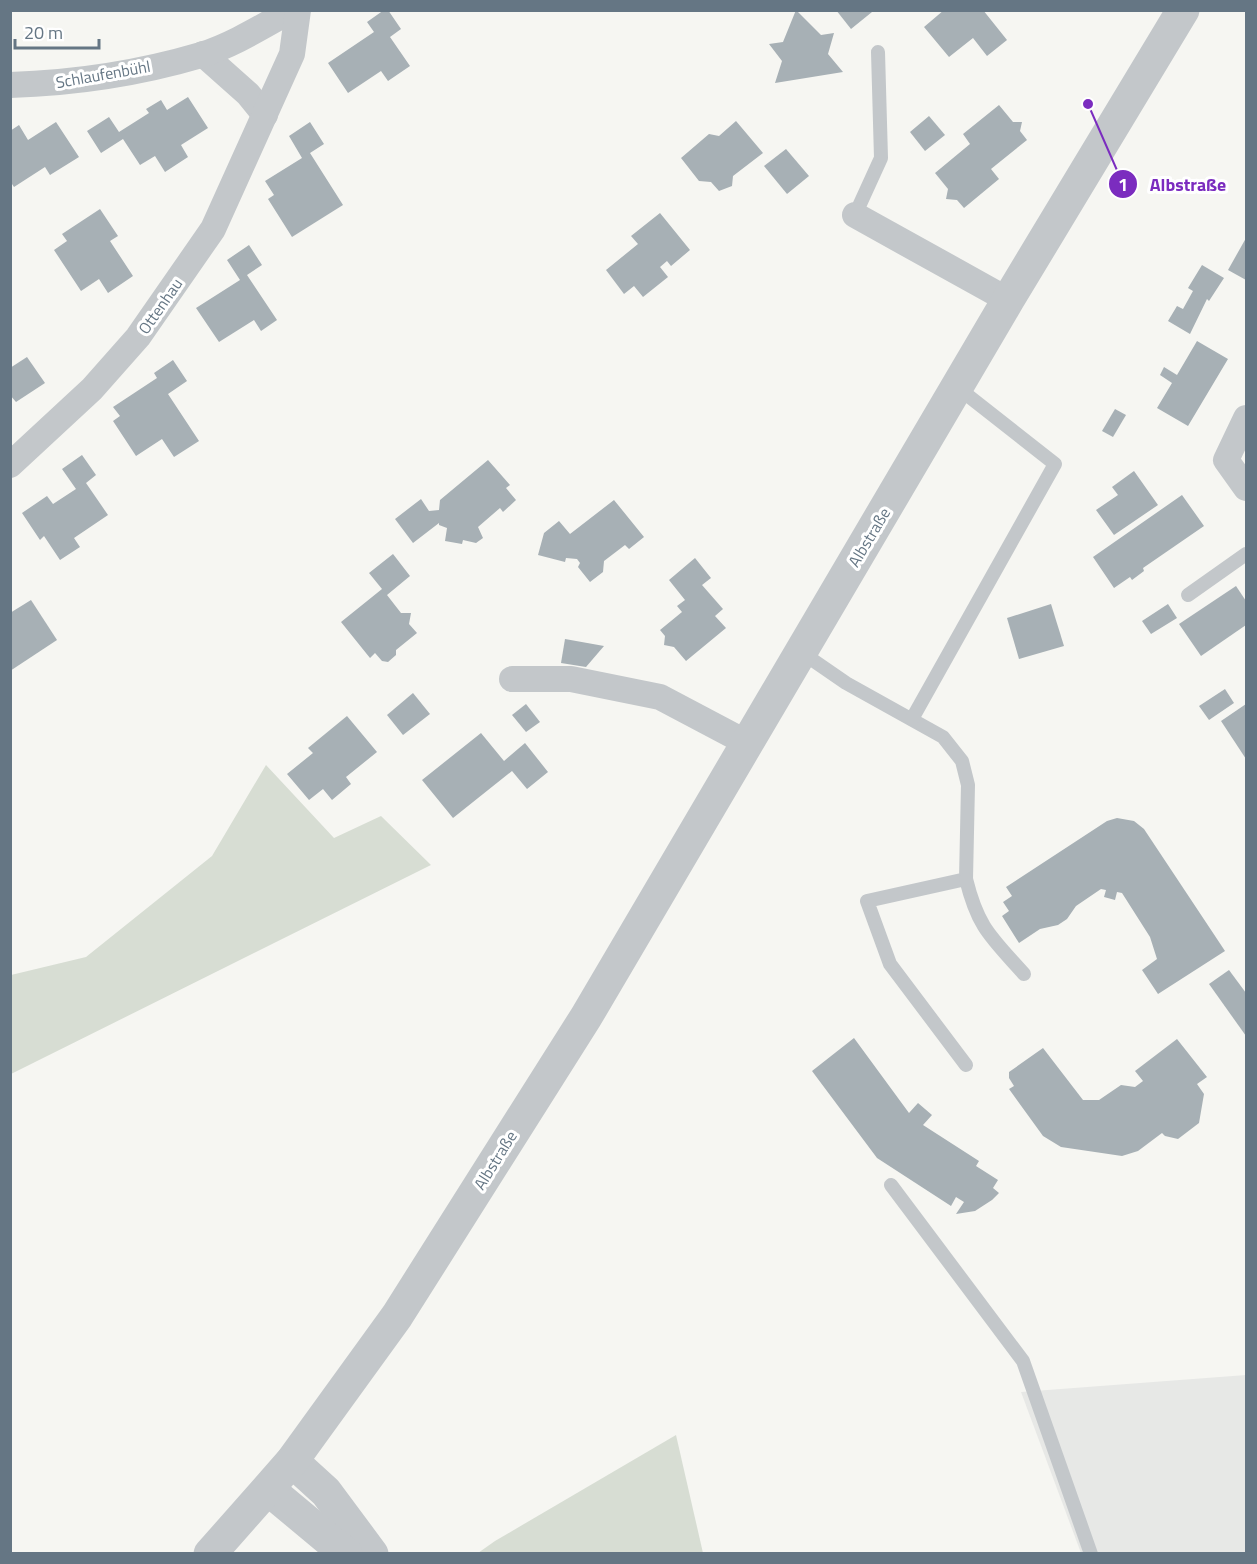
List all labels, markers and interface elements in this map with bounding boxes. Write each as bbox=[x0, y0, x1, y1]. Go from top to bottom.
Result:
scale bar bbox=[15, 12, 99, 50]
text: 20 m bbox=[24, 19, 63, 46]
street label: Schlaufenbühl bbox=[54, 54, 152, 94]
callout: Albstraße bbox=[1108, 166, 1239, 202]
text: 1 bbox=[1118, 171, 1128, 198]
text: Albstraße bbox=[1150, 171, 1226, 198]
street label: Ottenhau bbox=[132, 273, 188, 339]
street label: Albstraße bbox=[842, 503, 896, 571]
street label: Albstraße bbox=[467, 1126, 523, 1194]

